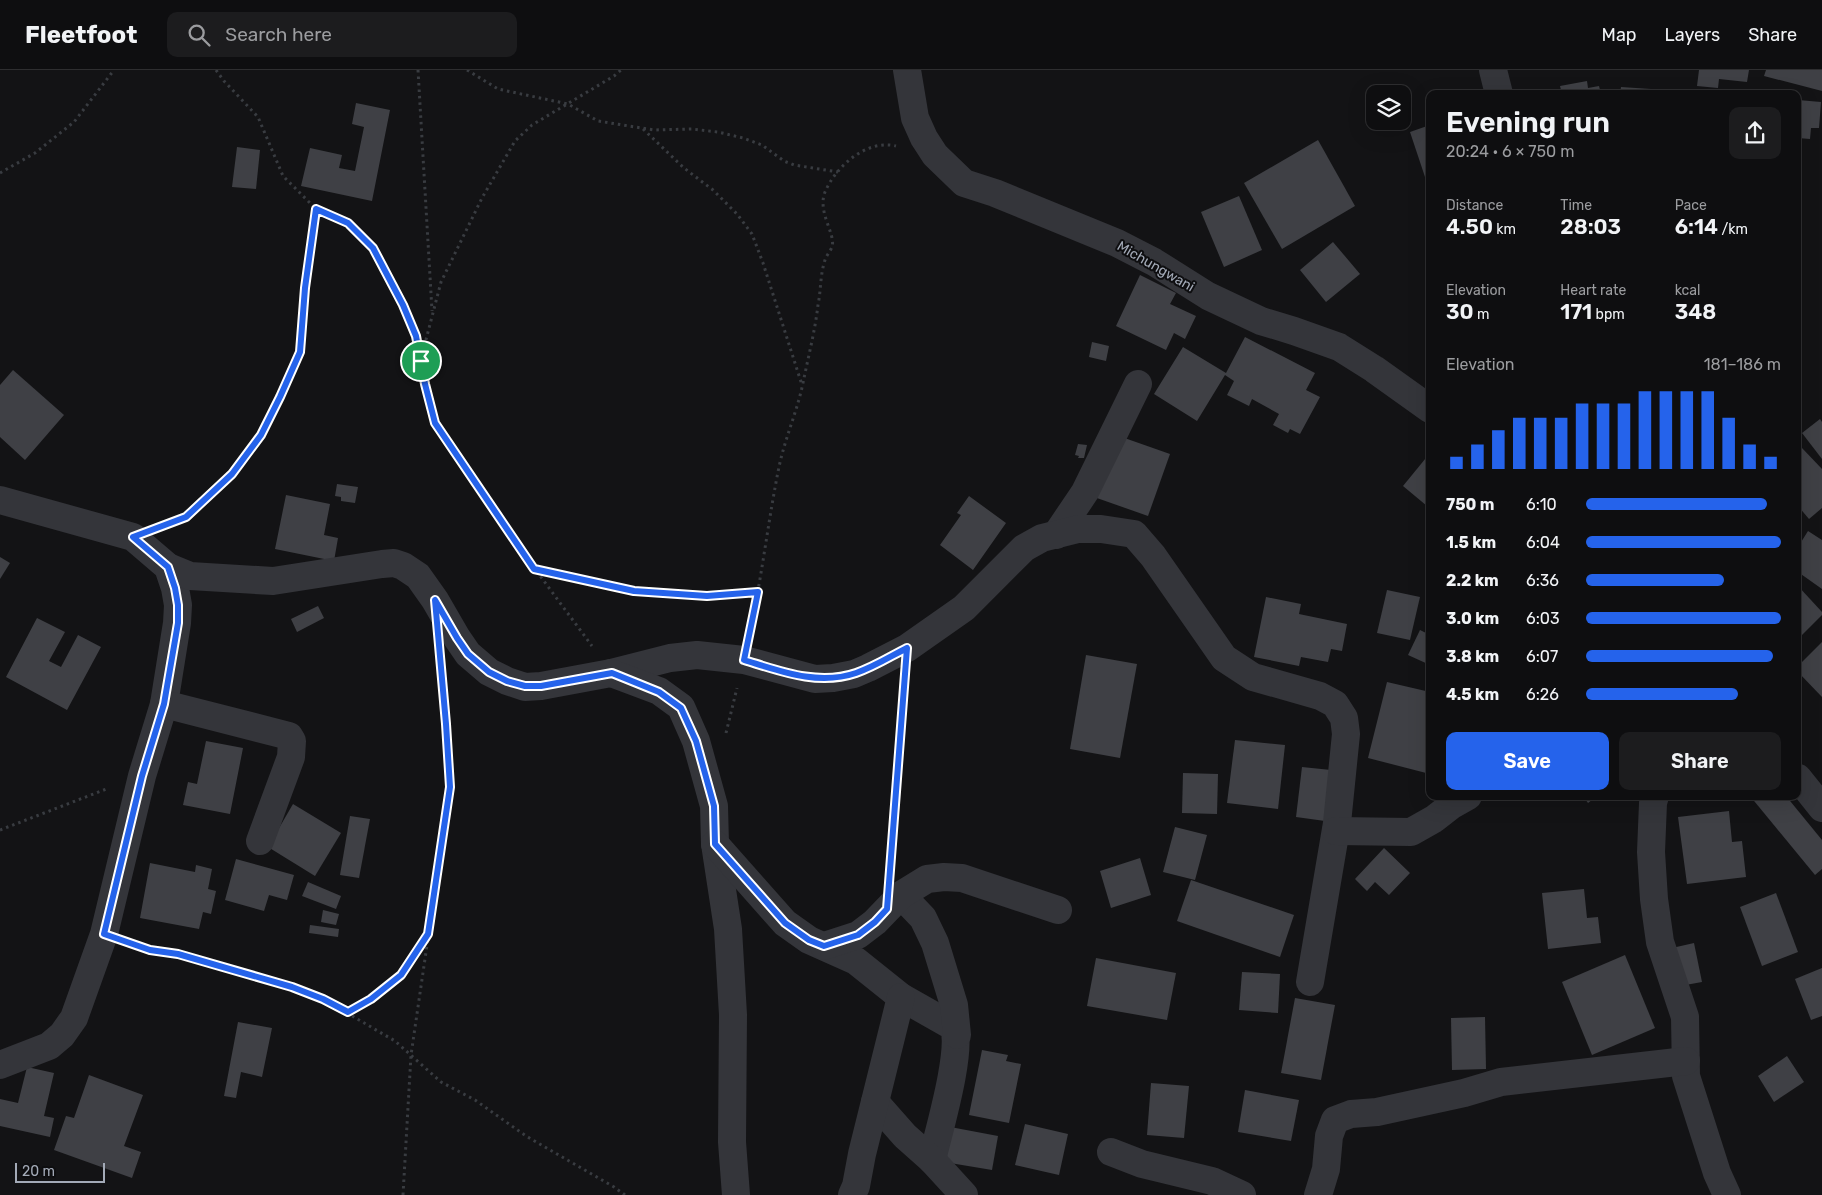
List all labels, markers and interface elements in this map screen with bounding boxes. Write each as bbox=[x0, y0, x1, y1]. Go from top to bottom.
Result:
search box bbox=[167, 12, 517, 57]
text: Fleetfoot bbox=[25, 21, 137, 49]
icon: search bbox=[185, 21, 213, 49]
text: Search here bbox=[225, 23, 332, 46]
text: Map bbox=[1602, 24, 1637, 46]
text: Layers bbox=[1665, 24, 1720, 46]
text: Share bbox=[1748, 24, 1797, 46]
map controls bbox=[1366, 85, 1411, 130]
button: layers bbox=[1366, 85, 1411, 130]
text: Evening run bbox=[1446, 106, 1610, 139]
button: share bbox=[1729, 107, 1781, 159]
text: 20:24 · 6 × 750 m bbox=[1446, 142, 1574, 161]
text: Distance bbox=[1446, 197, 1503, 214]
text: Time bbox=[1560, 197, 1592, 214]
text: Pace bbox=[1675, 197, 1707, 214]
text: 4.50 bbox=[1446, 214, 1493, 239]
text: 28:03 bbox=[1560, 214, 1621, 239]
text: 6:14 bbox=[1675, 214, 1718, 239]
text: km bbox=[1493, 221, 1516, 238]
text: /km bbox=[1718, 221, 1748, 238]
street label: Michungwani bbox=[1114, 237, 1198, 295]
text: Elevation bbox=[1446, 282, 1506, 299]
text: Heart rate bbox=[1560, 282, 1626, 299]
text: kcal bbox=[1675, 282, 1700, 299]
text: 30 bbox=[1446, 299, 1474, 324]
text: 171 bbox=[1560, 299, 1592, 324]
text: 348 bbox=[1675, 299, 1716, 324]
text: m bbox=[1474, 306, 1489, 323]
text: bpm bbox=[1592, 306, 1625, 323]
pin bbox=[400, 340, 442, 382]
icon: arrive bbox=[407, 347, 435, 375]
text: Elevation bbox=[1446, 355, 1515, 374]
text: 181–186 m bbox=[1704, 355, 1781, 374]
text: 750 m bbox=[1446, 495, 1494, 514]
text: 6:10 bbox=[1526, 495, 1557, 514]
text: 1.5 km bbox=[1446, 533, 1496, 552]
text: 6:04 bbox=[1526, 533, 1560, 552]
text: 2.2 km bbox=[1446, 571, 1499, 590]
text: 6:36 bbox=[1526, 571, 1559, 590]
text: 3.0 km bbox=[1446, 609, 1499, 628]
text: 6:03 bbox=[1526, 609, 1560, 628]
text: 3.8 km bbox=[1446, 647, 1499, 666]
text: 6:07 bbox=[1526, 647, 1558, 666]
text: 4.5 km bbox=[1446, 685, 1499, 704]
text: 6:26 bbox=[1526, 685, 1559, 704]
button: Save bbox=[1446, 732, 1609, 790]
button: Share bbox=[1619, 732, 1781, 790]
scale bar bbox=[15, 1160, 105, 1183]
text: 20 m bbox=[22, 1163, 55, 1180]

